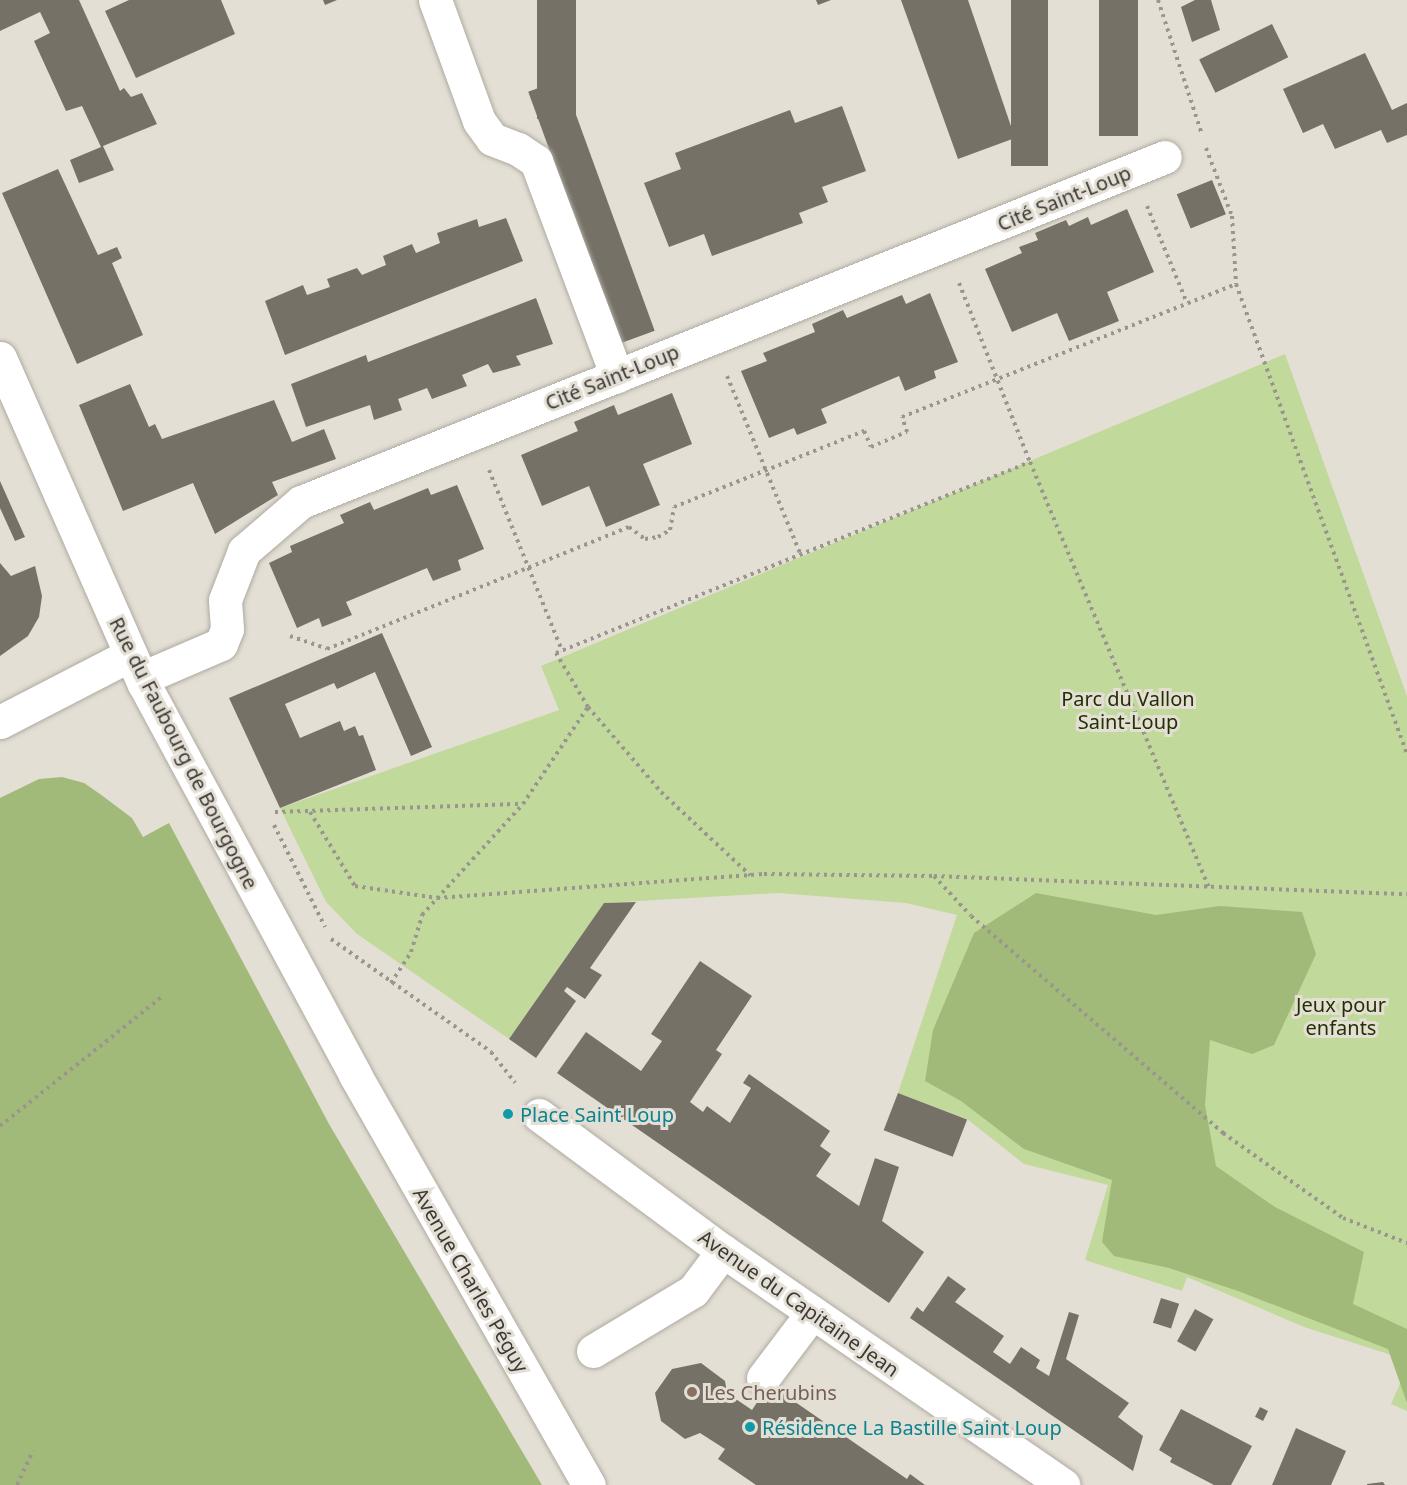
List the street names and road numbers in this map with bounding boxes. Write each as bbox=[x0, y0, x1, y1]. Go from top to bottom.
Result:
street label: Cité Saint-Loup bbox=[994, 160, 1134, 236]
street label: Cité Saint-Loup bbox=[542, 339, 682, 415]
street label: Rue du Faubourg de Bourgogne bbox=[105, 613, 263, 893]
street label: Avenue Charles Péguy bbox=[408, 1183, 534, 1377]
street label: Avenue du Capitaine Jean bbox=[694, 1225, 904, 1381]

